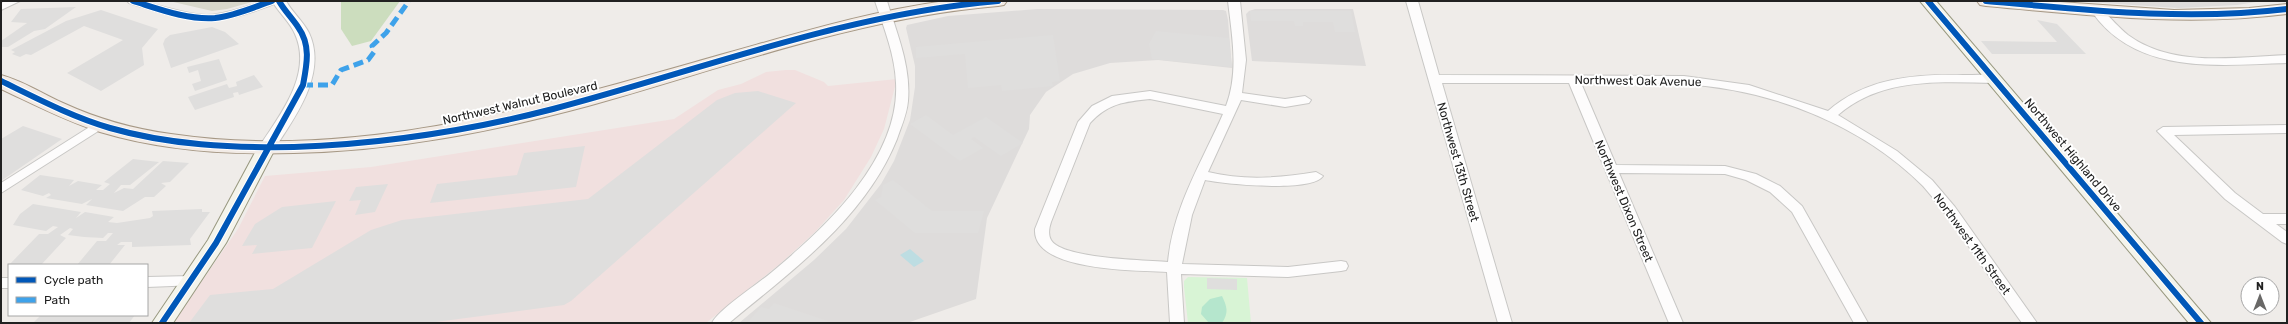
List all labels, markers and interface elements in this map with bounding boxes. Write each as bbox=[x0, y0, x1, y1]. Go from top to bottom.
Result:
street label: Northwest Oak Avenue bbox=[1574, 73, 1702, 89]
street label: Northwest Walnut Boulevard bbox=[441, 78, 599, 128]
street label: Northwest Highland Drive bbox=[2022, 96, 2125, 215]
street label: Northwest 13th Street bbox=[1434, 101, 1482, 224]
street label: Northwest Dixon Street bbox=[1592, 138, 1656, 264]
street label: Northwest 11th Street bbox=[1931, 191, 2014, 298]
legend bbox=[8, 264, 148, 316]
text: Cycle path bbox=[44, 273, 103, 287]
north arrow bbox=[2240, 276, 2280, 316]
text: N bbox=[2256, 280, 2264, 293]
text: Path bbox=[44, 293, 70, 307]

